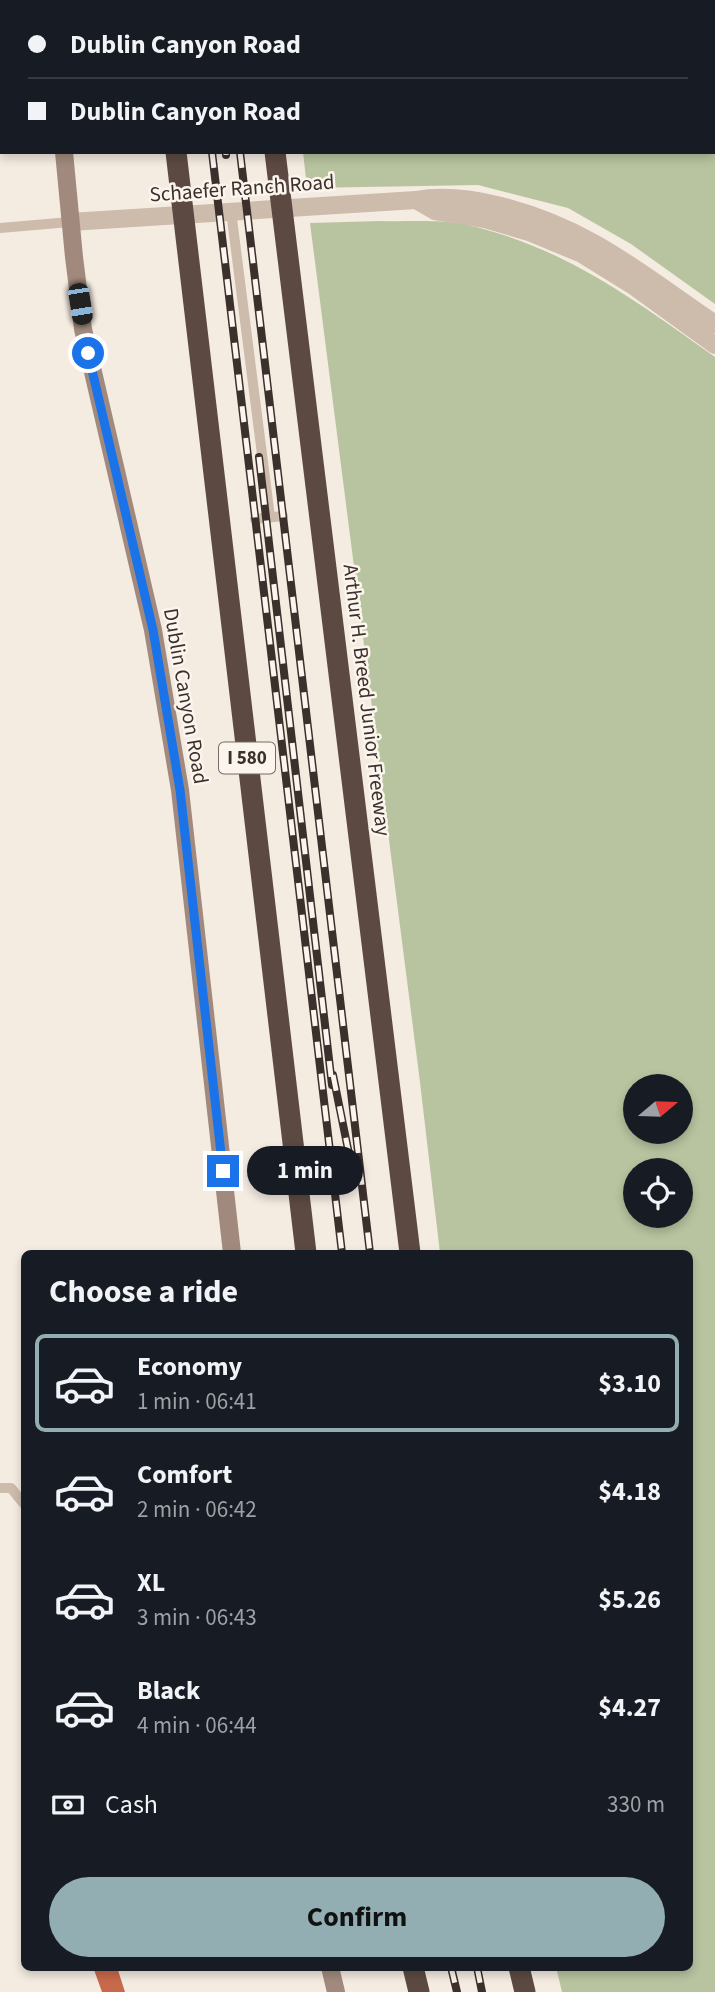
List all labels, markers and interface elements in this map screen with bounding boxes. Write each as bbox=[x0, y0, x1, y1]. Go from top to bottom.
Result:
text: Dublin Canyon Road bbox=[70, 26, 301, 63]
text: Dublin Canyon Road bbox=[70, 93, 301, 130]
street label: Schaefer Ranch Road bbox=[149, 167, 335, 209]
car bbox=[67, 282, 94, 326]
route start bbox=[72, 337, 104, 369]
street label: Arthur H. Breed Junior Freeway bbox=[335, 562, 399, 838]
street label: Dublin Canyon Road bbox=[156, 606, 216, 786]
road number: I 580 bbox=[219, 743, 275, 774]
north arrow bbox=[623, 1074, 693, 1144]
map controls bbox=[623, 1074, 693, 1228]
callout: 1 min bbox=[248, 1146, 363, 1196]
text: 1 min bbox=[277, 1154, 333, 1187]
route end bbox=[207, 1155, 239, 1187]
button: locate bbox=[623, 1158, 693, 1228]
text: Choose a ride bbox=[49, 1269, 238, 1315]
text: Economy bbox=[137, 1348, 242, 1385]
icon: car bbox=[53, 1352, 116, 1415]
text: $3.10 bbox=[598, 1365, 661, 1402]
text: 1 min · 06:41 bbox=[137, 1385, 257, 1418]
text: Comfort bbox=[137, 1456, 232, 1493]
icon: car bbox=[53, 1460, 116, 1523]
text: $4.18 bbox=[598, 1473, 661, 1510]
text: 2 min · 06:42 bbox=[137, 1493, 257, 1526]
text: XL bbox=[137, 1564, 165, 1601]
icon: car bbox=[53, 1568, 116, 1631]
text: $5.26 bbox=[598, 1581, 661, 1618]
text: 3 min · 06:43 bbox=[137, 1601, 257, 1634]
text: Black bbox=[137, 1672, 200, 1709]
icon: car bbox=[53, 1676, 116, 1739]
text: $4.27 bbox=[598, 1689, 661, 1726]
text: 4 min · 06:44 bbox=[137, 1709, 257, 1742]
icon: cash bbox=[49, 1786, 87, 1824]
text: Cash bbox=[105, 1786, 158, 1823]
text: 330 m bbox=[607, 1788, 665, 1821]
button: Confirm bbox=[49, 1877, 665, 1957]

